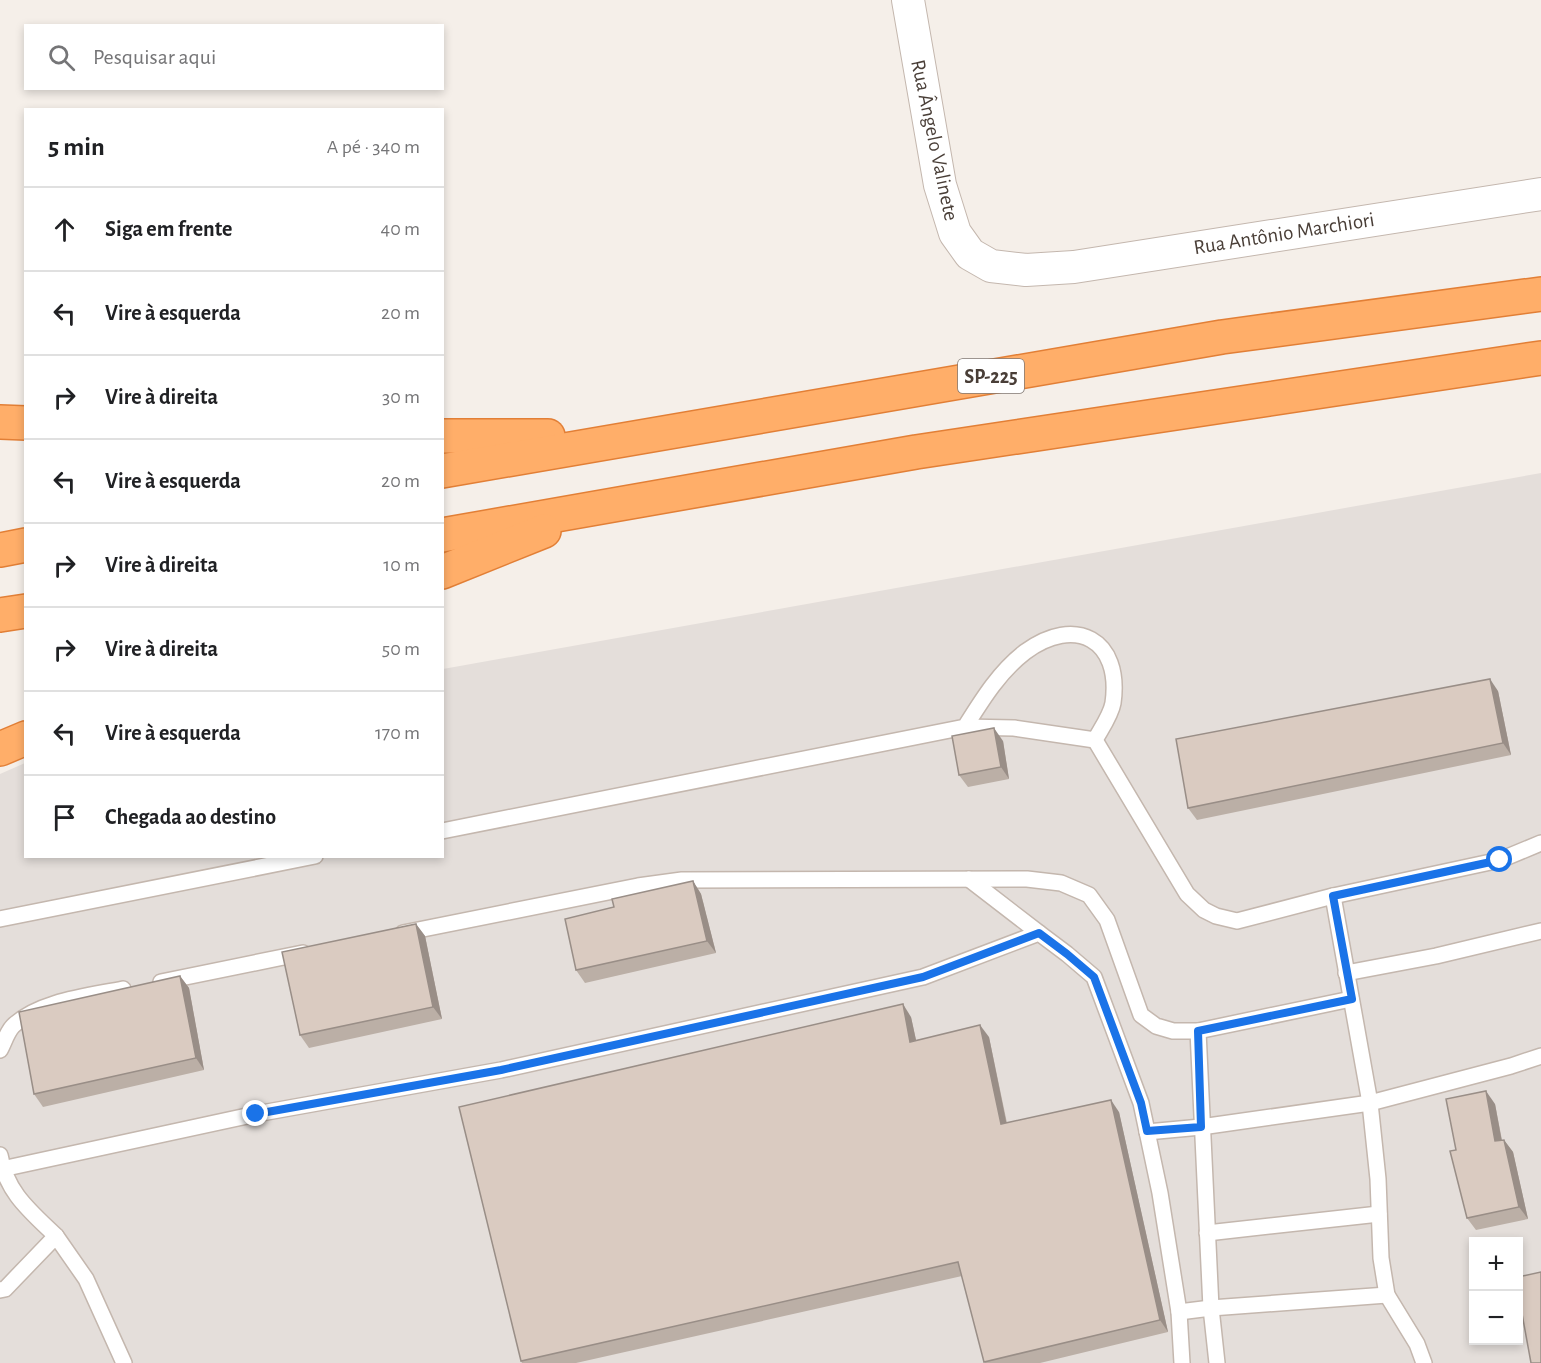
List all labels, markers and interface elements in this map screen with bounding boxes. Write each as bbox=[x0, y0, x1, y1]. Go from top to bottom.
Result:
search box bbox=[24, 24, 444, 90]
icon: search bbox=[45, 41, 78, 74]
text: Pesquisar aqui bbox=[93, 46, 216, 68]
street label: Rua Ângelo Valinete bbox=[907, 57, 964, 223]
text: 5 min bbox=[48, 134, 105, 160]
text: A pé · 340 m bbox=[327, 137, 420, 157]
street label: Rua Antônio Marchiori bbox=[1192, 209, 1376, 258]
icon: ahead bbox=[48, 213, 81, 246]
text: Siga em frente bbox=[105, 218, 232, 240]
text: 40 m bbox=[381, 219, 420, 239]
icon: left bbox=[48, 297, 81, 330]
text: Vire à esquerda bbox=[105, 302, 241, 324]
text: 20 m bbox=[381, 303, 420, 323]
road number: SP-225 bbox=[958, 359, 1024, 393]
icon: right bbox=[48, 381, 81, 414]
text: Vire à direita bbox=[105, 386, 218, 408]
text: 30 m bbox=[382, 387, 420, 407]
icon: left bbox=[48, 465, 81, 498]
text: Vire à esquerda bbox=[105, 470, 241, 492]
text: 20 m bbox=[381, 471, 420, 491]
icon: right bbox=[48, 549, 81, 582]
text: Vire à direita bbox=[105, 554, 218, 576]
text: 10 m bbox=[383, 555, 420, 575]
icon: right bbox=[48, 633, 81, 666]
text: Vire à direita bbox=[105, 638, 218, 660]
text: 50 m bbox=[382, 639, 420, 659]
icon: left bbox=[48, 717, 81, 750]
text: Vire à esquerda bbox=[105, 722, 241, 744]
text: 170 m bbox=[375, 723, 420, 743]
icon: arrive bbox=[48, 801, 81, 834]
text: Chegada ao destino bbox=[105, 806, 276, 828]
route start bbox=[1486, 846, 1512, 872]
route end bbox=[242, 1100, 268, 1126]
map controls bbox=[1469, 1237, 1523, 1345]
button: + bbox=[1469, 1237, 1523, 1291]
button: − bbox=[1469, 1291, 1523, 1345]

